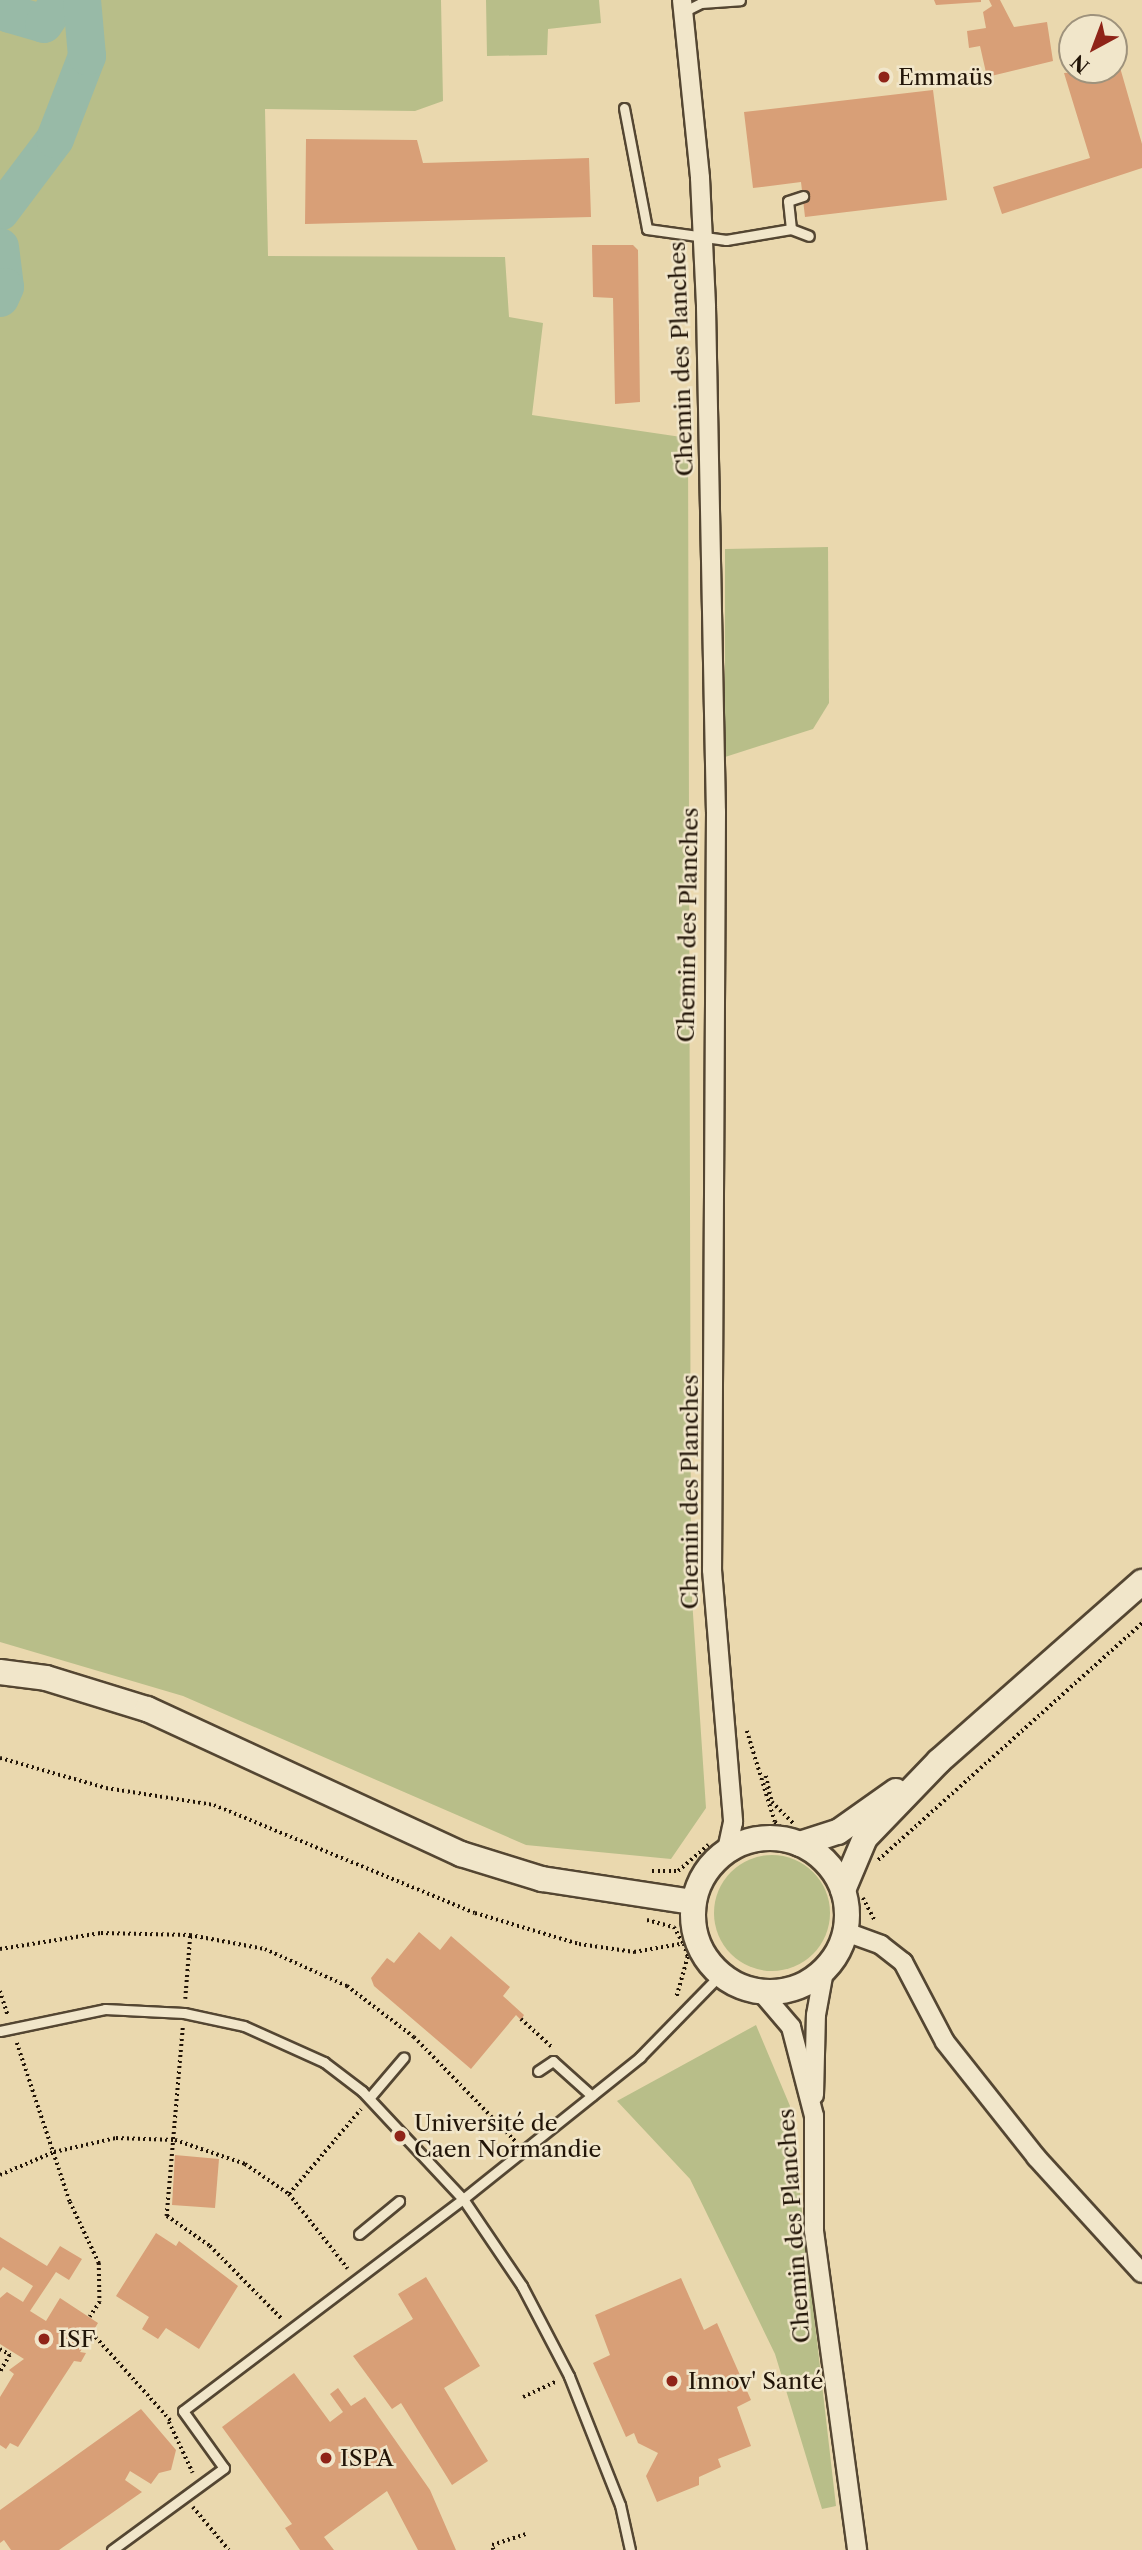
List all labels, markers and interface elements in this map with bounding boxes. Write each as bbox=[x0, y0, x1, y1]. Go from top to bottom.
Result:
north arrow bbox=[1058, 14, 1128, 84]
text: N bbox=[1066, 50, 1094, 78]
place label: Emmaüs bbox=[898, 63, 993, 91]
marker: Emmaüs bbox=[876, 69, 892, 85]
street label: Chemin des Planches bbox=[663, 241, 699, 477]
street label: Chemin des Planches bbox=[672, 807, 704, 1043]
street label: Chemin des Planches bbox=[676, 1375, 704, 1609]
street label: Chemin des Planches bbox=[772, 2108, 816, 2344]
place label: Université de Caen Normandie bbox=[414, 2109, 601, 2163]
marker: Université de Caen Normandie bbox=[392, 2128, 408, 2144]
place label: ISF bbox=[58, 2325, 95, 2353]
marker: ISF bbox=[36, 2331, 52, 2347]
place label: Innov' Santé bbox=[688, 2367, 824, 2395]
marker: Innov' Santé bbox=[662, 2371, 682, 2391]
place label: ISPA bbox=[340, 2444, 393, 2472]
marker: ISPA bbox=[318, 2450, 334, 2466]

